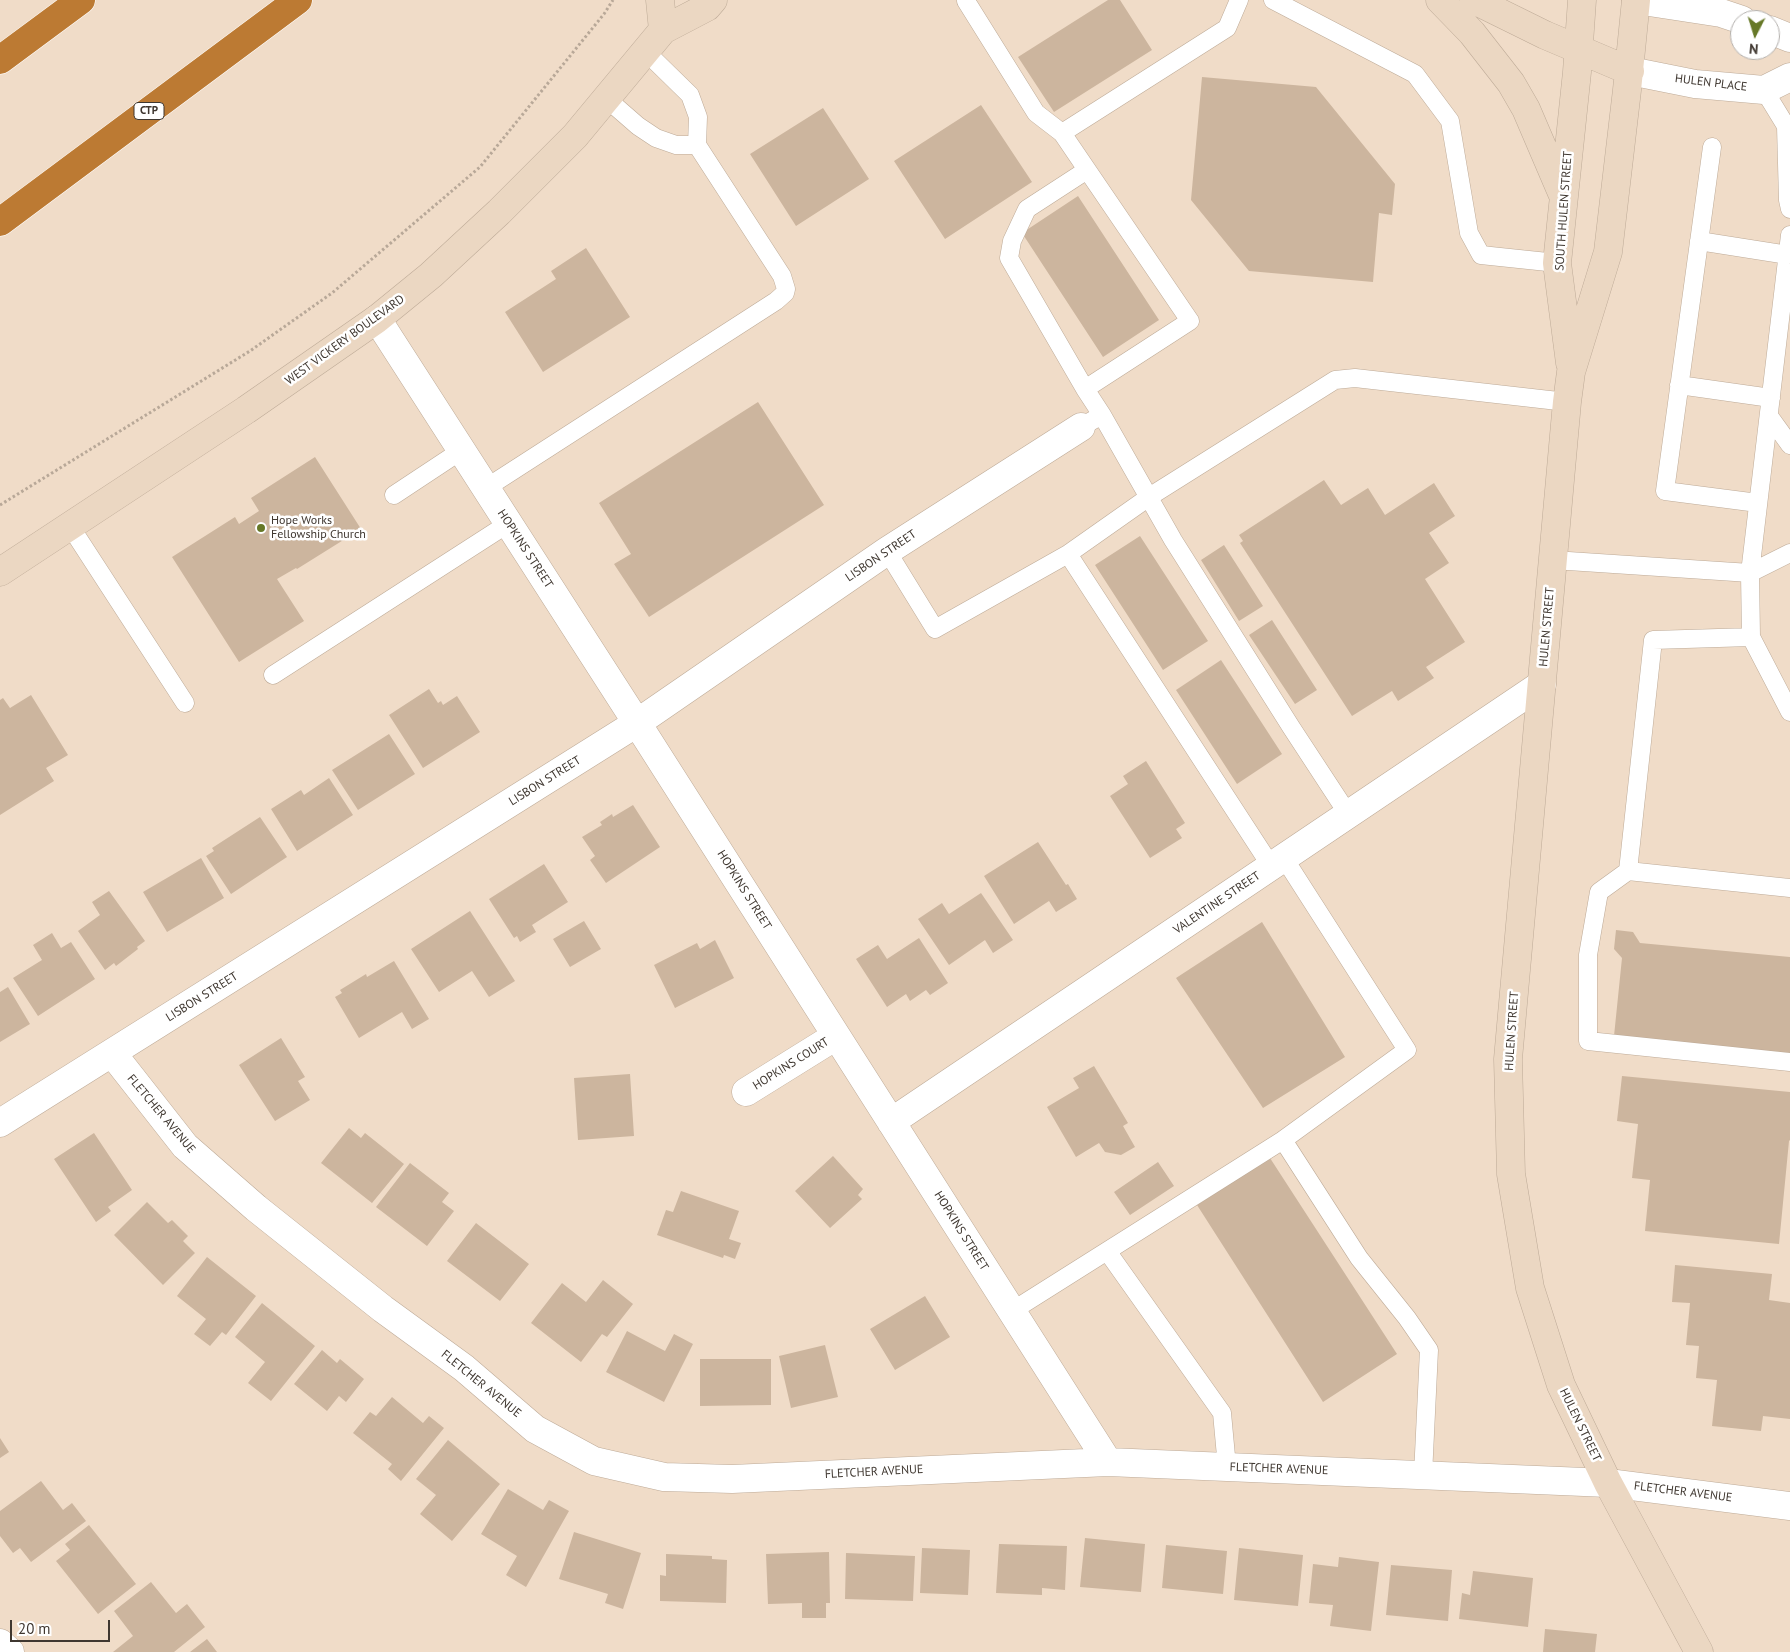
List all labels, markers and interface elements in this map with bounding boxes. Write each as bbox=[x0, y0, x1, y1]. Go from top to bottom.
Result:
north arrow bbox=[1730, 10, 1780, 60]
text: N bbox=[1748, 40, 1759, 58]
street label: HULEN PLACE bbox=[1674, 71, 1748, 95]
road number: CTP bbox=[134, 102, 164, 120]
street label: SOUTH HULEN STREET bbox=[1553, 151, 1575, 271]
street label: WEST VICKERY BOULEVARD bbox=[283, 292, 407, 388]
street label: HOPKINS STREET bbox=[494, 507, 556, 591]
place label: Hope Works Fellowship Church bbox=[271, 514, 366, 542]
marker: Hope Works Fellowship Church bbox=[255, 522, 267, 534]
street label: LISBON STREET bbox=[843, 527, 919, 585]
street label: HULEN STREET bbox=[1536, 587, 1558, 667]
street label: LISBON STREET bbox=[506, 753, 584, 809]
street label: HOPKINS STREET bbox=[714, 848, 774, 932]
street label: VALENTINE STREET bbox=[1171, 869, 1263, 937]
street label: LISBON STREET bbox=[163, 969, 241, 1025]
street label: HULEN STREET bbox=[1502, 991, 1522, 1071]
street label: HOPKINS COURT bbox=[750, 1035, 832, 1093]
street label: FLETCHER AVENUE bbox=[124, 1072, 198, 1156]
street label: HOPKINS STREET bbox=[931, 1189, 991, 1273]
street label: FLETCHER AVENUE bbox=[438, 1347, 524, 1421]
street label: HULEN STREET bbox=[1556, 1386, 1604, 1464]
street label: FLETCHER AVENUE bbox=[1229, 1460, 1329, 1478]
street label: FLETCHER AVENUE bbox=[824, 1462, 924, 1482]
street label: FLETCHER AVENUE bbox=[1633, 1479, 1733, 1505]
scale bar bbox=[12, 1610, 112, 1642]
text: 20 m bbox=[18, 1619, 51, 1638]

